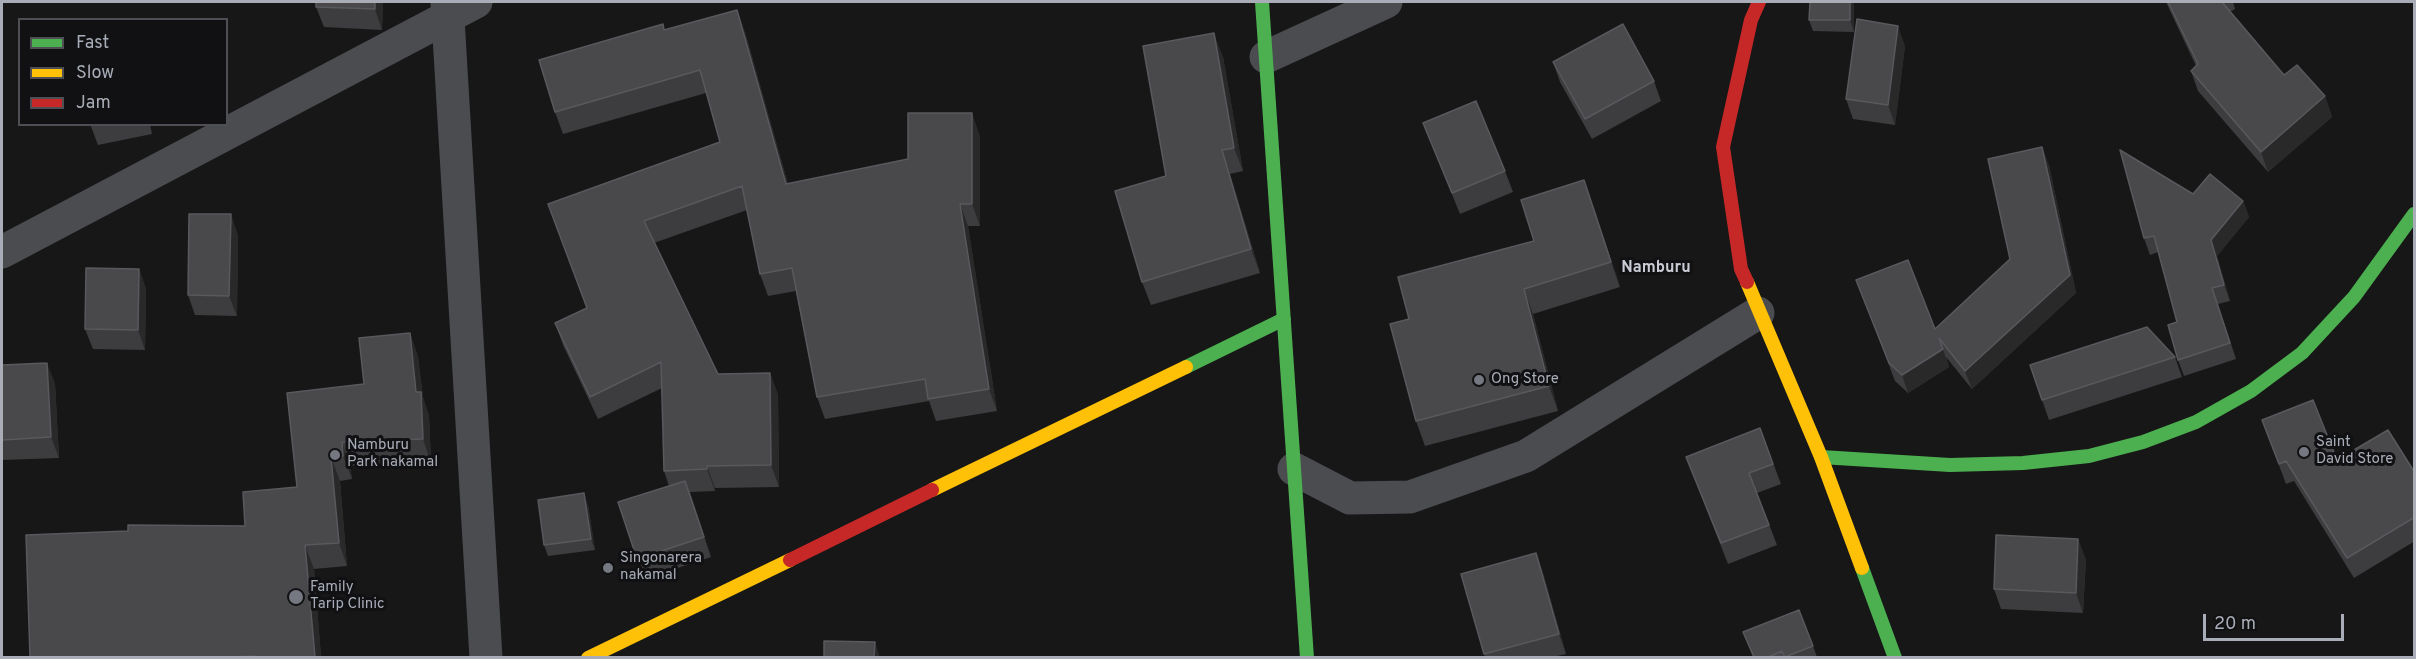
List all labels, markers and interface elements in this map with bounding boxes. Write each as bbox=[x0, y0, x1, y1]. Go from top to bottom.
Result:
legend bbox=[18, 18, 228, 126]
text: Fast bbox=[76, 32, 109, 55]
text: Slow bbox=[76, 62, 114, 85]
text: Jam bbox=[76, 92, 111, 115]
district label: Namburu bbox=[1621, 259, 1691, 279]
place label: Ong Store bbox=[1491, 371, 1559, 389]
marker: Ong Store bbox=[1472, 373, 1486, 387]
place label: Saint David Store bbox=[2316, 434, 2393, 469]
place label: Namburu Park nakamal bbox=[347, 437, 438, 472]
marker: Saint David Store bbox=[2297, 445, 2311, 459]
marker: Namburu Park nakamal bbox=[328, 448, 342, 462]
place label: Singonarera nakamal bbox=[620, 550, 702, 585]
marker: Singonarera nakamal bbox=[601, 561, 615, 575]
place label: Family Tarip Clinic bbox=[310, 579, 385, 614]
marker: Family Tarip Clinic bbox=[287, 588, 305, 606]
scale bar bbox=[2206, 602, 2347, 640]
text: 20 m bbox=[2214, 613, 2256, 636]

